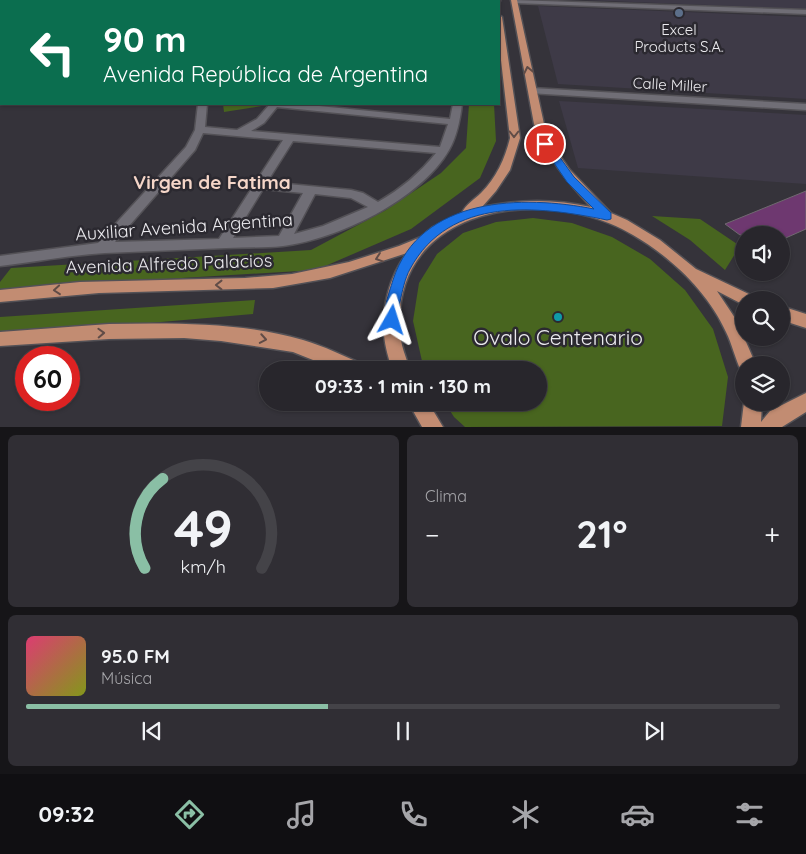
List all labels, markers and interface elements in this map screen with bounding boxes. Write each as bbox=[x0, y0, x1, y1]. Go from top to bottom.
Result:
marker: Excel Products S.A. bbox=[673, 7, 685, 19]
text: 90 m bbox=[103, 17, 186, 61]
icon: left bbox=[20, 20, 85, 85]
place label: Excel Products S.A. bbox=[634, 20, 724, 56]
text: Avenida República de Argentina bbox=[103, 60, 428, 88]
one-way arrow bbox=[523, 65, 533, 74]
street label: Calle Miller bbox=[632, 73, 708, 96]
pin bbox=[524, 123, 566, 165]
one-way arrow bbox=[509, 130, 519, 138]
icon: arrive bbox=[531, 130, 559, 158]
district label: Virgen de Fatima bbox=[133, 170, 291, 194]
street label: Auxiliar Avenida Argentina bbox=[75, 207, 293, 246]
map controls bbox=[735, 226, 790, 411]
button: sound bbox=[735, 226, 790, 281]
street label: Avenida Alfredo Palacios bbox=[65, 248, 273, 279]
one-way arrow bbox=[375, 253, 384, 263]
one-way arrow bbox=[215, 280, 223, 290]
one-way arrow bbox=[53, 284, 61, 295]
button: search bbox=[735, 291, 790, 346]
position arrow bbox=[365, 293, 417, 345]
marker: Ovalo Centenario bbox=[552, 311, 564, 323]
place label: Ovalo Centenario bbox=[473, 324, 643, 350]
one-way arrow bbox=[98, 328, 105, 338]
one-way arrow bbox=[259, 334, 267, 344]
speed limit sign: 60 bbox=[15, 346, 80, 411]
button: layers bbox=[735, 356, 790, 411]
text: 09:33 · 1 min · 130 m bbox=[315, 374, 491, 398]
text: Clima bbox=[425, 486, 467, 506]
text: 49 bbox=[174, 495, 233, 560]
text: 21° bbox=[576, 510, 628, 558]
text: − bbox=[425, 517, 440, 552]
text: + bbox=[764, 517, 780, 552]
text: km/h bbox=[181, 555, 226, 577]
text: 95.0 FM bbox=[101, 644, 170, 668]
text: Música bbox=[101, 668, 152, 688]
icon: previous bbox=[138, 717, 166, 745]
icon: pause bbox=[389, 717, 417, 745]
icon: next bbox=[640, 717, 668, 745]
icon: directions bbox=[172, 797, 207, 832]
icon: music bbox=[284, 797, 319, 832]
icon: phone bbox=[396, 797, 431, 832]
icon: climate bbox=[508, 797, 543, 832]
icon: car bbox=[620, 797, 655, 832]
icon: filters bbox=[732, 797, 767, 832]
text: 09:32 bbox=[39, 800, 95, 828]

